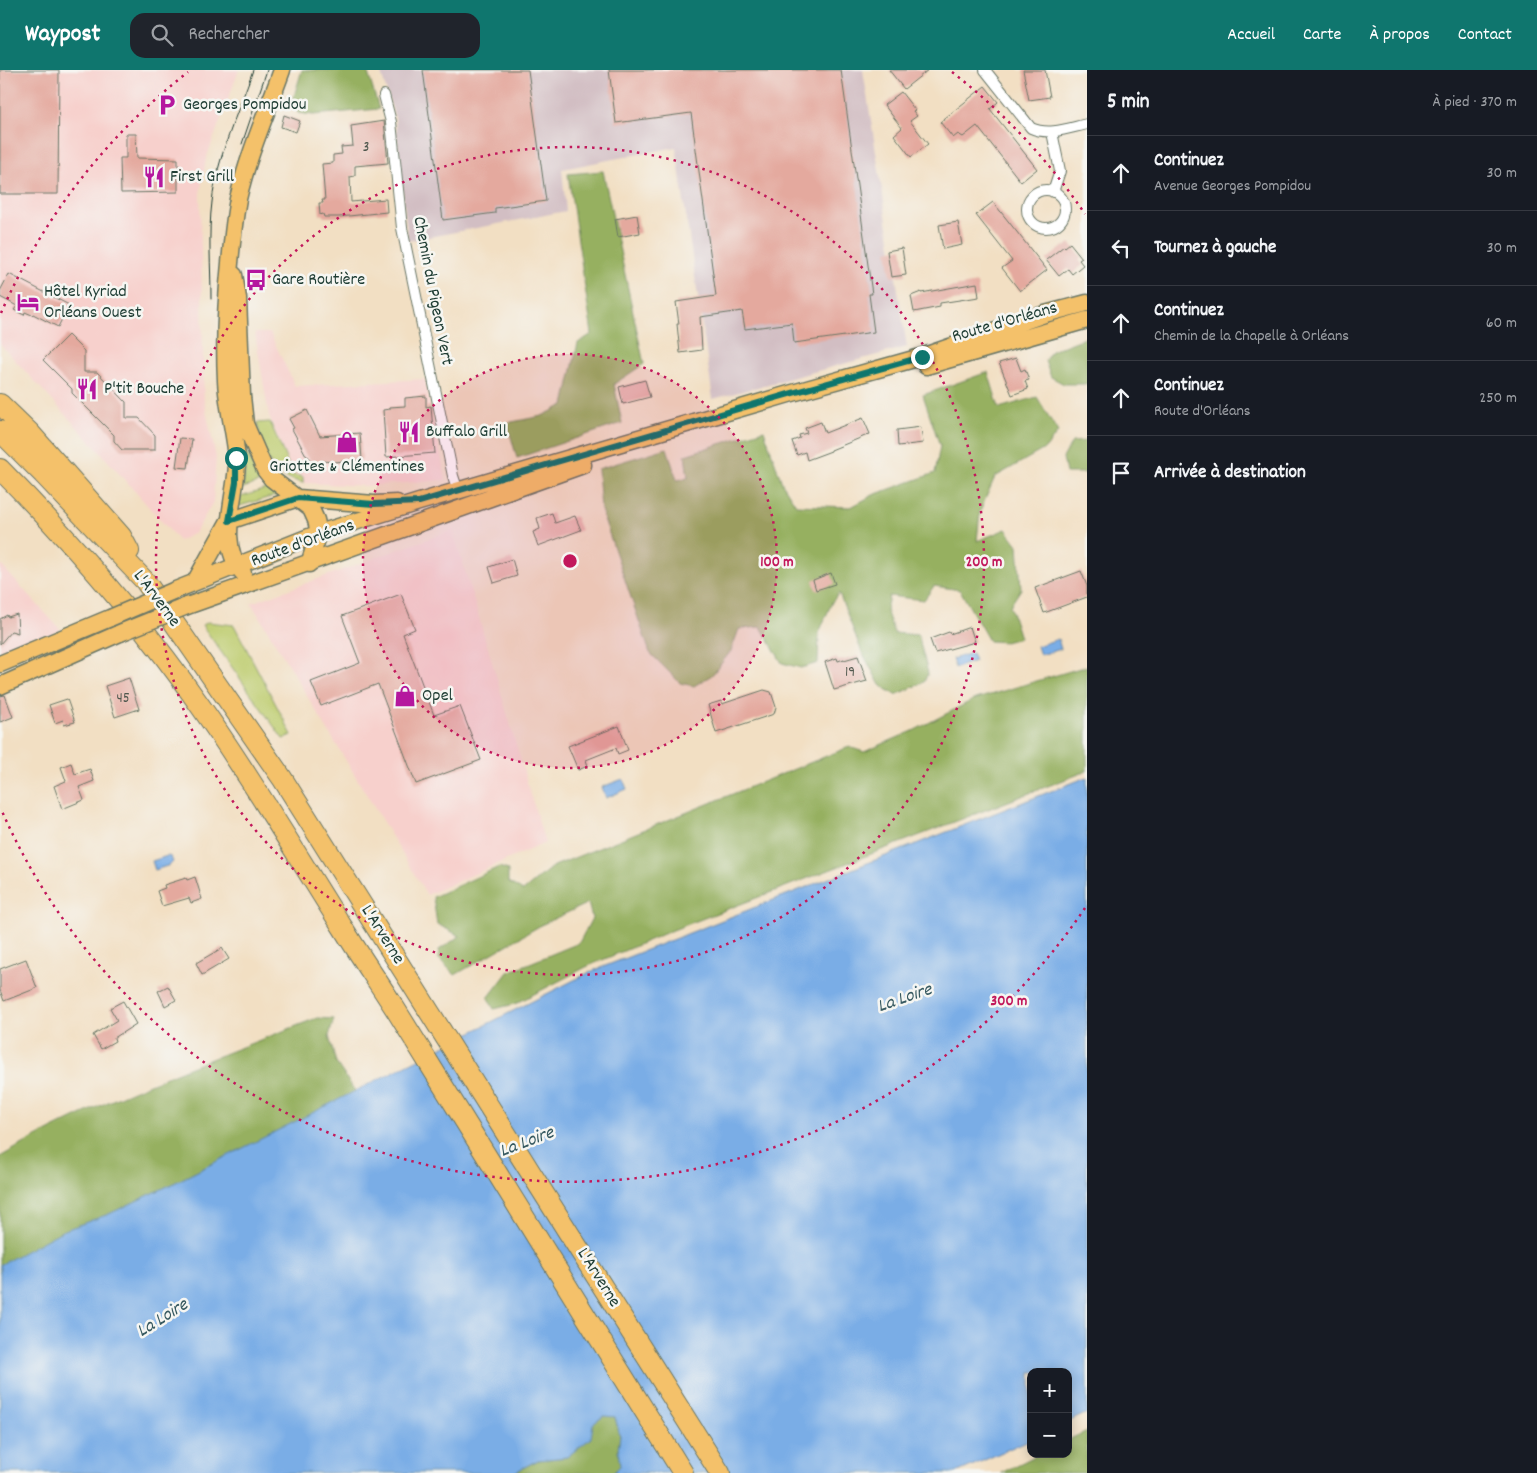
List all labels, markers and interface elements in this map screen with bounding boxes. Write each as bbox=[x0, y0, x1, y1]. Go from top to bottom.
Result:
search box bbox=[130, 13, 480, 58]
text: Waypost bbox=[25, 18, 100, 52]
icon: search bbox=[148, 21, 176, 49]
text: Rechercher bbox=[188, 22, 270, 49]
text: Accueil bbox=[1227, 23, 1275, 48]
text: Carte bbox=[1303, 23, 1342, 48]
text: À propos bbox=[1370, 23, 1430, 48]
text: Contact bbox=[1458, 23, 1512, 48]
text: 5 min bbox=[1107, 88, 1150, 118]
text: À pied · 370 m bbox=[1433, 91, 1517, 114]
parking icon: Georges Pompidou bbox=[154, 92, 180, 118]
place label: Georges Pompidou bbox=[183, 93, 307, 118]
house number: 3 bbox=[363, 137, 369, 159]
text: Continuez bbox=[1154, 148, 1224, 175]
icon: ahead bbox=[1107, 159, 1135, 187]
text: 30 m bbox=[1487, 162, 1517, 185]
restaurant icon: First Grill bbox=[141, 164, 167, 190]
place label: First Grill bbox=[170, 165, 235, 190]
text: Avenue Georges Pompidou bbox=[1154, 175, 1311, 198]
street label: Chemin du Pigeon Vert bbox=[405, 214, 459, 368]
icon: left bbox=[1107, 234, 1135, 262]
text: Tournez à gauche bbox=[1154, 235, 1276, 262]
text: 30 m bbox=[1487, 237, 1517, 260]
bus stop icon: Gare Routière bbox=[243, 267, 269, 293]
place label: Gare Routière bbox=[272, 268, 365, 293]
place label: Hôtel Kyriad Orléans Ouest bbox=[44, 280, 142, 326]
hotel icon: Hôtel Kyriad Orléans Ouest bbox=[15, 289, 41, 315]
street label: Route d'Orléans bbox=[949, 296, 1061, 350]
text: Continuez bbox=[1154, 298, 1224, 325]
icon: ahead bbox=[1107, 309, 1135, 337]
text: 60 m bbox=[1486, 312, 1517, 335]
text: Chemin de la Chapelle à Orléans bbox=[1154, 325, 1349, 348]
route end bbox=[911, 346, 934, 369]
text: Continuez bbox=[1154, 373, 1224, 400]
restaurant icon: P'tit Bouche bbox=[74, 376, 100, 402]
place label: P'tit Bouche bbox=[104, 377, 184, 402]
icon: ahead bbox=[1107, 384, 1135, 412]
text: 250 m bbox=[1479, 387, 1517, 410]
text: Route d'Orléans bbox=[1154, 400, 1251, 423]
restaurant icon: Buffalo Grill bbox=[396, 419, 422, 445]
place label: Buffalo Grill bbox=[426, 420, 508, 445]
shop icon: Griottes & Clémentines bbox=[334, 429, 360, 455]
route start bbox=[225, 447, 248, 470]
place label: Griottes & Clémentines bbox=[269, 455, 425, 480]
icon: arrive bbox=[1107, 459, 1135, 487]
text: Arrivée à destination bbox=[1154, 460, 1306, 487]
street label: Route d'Orléans bbox=[248, 514, 358, 574]
centre of rings bbox=[561, 552, 579, 570]
text: 100 m bbox=[760, 552, 794, 574]
text: 200 m bbox=[966, 552, 1002, 574]
street label: L'Arverne bbox=[126, 565, 186, 633]
house number: 19 bbox=[845, 662, 855, 684]
shop icon: Opel bbox=[392, 683, 418, 709]
place label: Opel bbox=[422, 684, 454, 709]
house number: 45 bbox=[116, 688, 130, 710]
street label: L'Arverne bbox=[354, 900, 410, 970]
water label: La Loire bbox=[874, 977, 937, 1021]
text: 300 m bbox=[991, 991, 1027, 1013]
water label: La Loire bbox=[496, 1120, 560, 1166]
street label: L'Arverne bbox=[570, 1243, 626, 1313]
water label: La Loire bbox=[132, 1292, 195, 1345]
map controls bbox=[1027, 1368, 1072, 1458]
button: + bbox=[1027, 1368, 1072, 1413]
button: − bbox=[1027, 1413, 1072, 1458]

